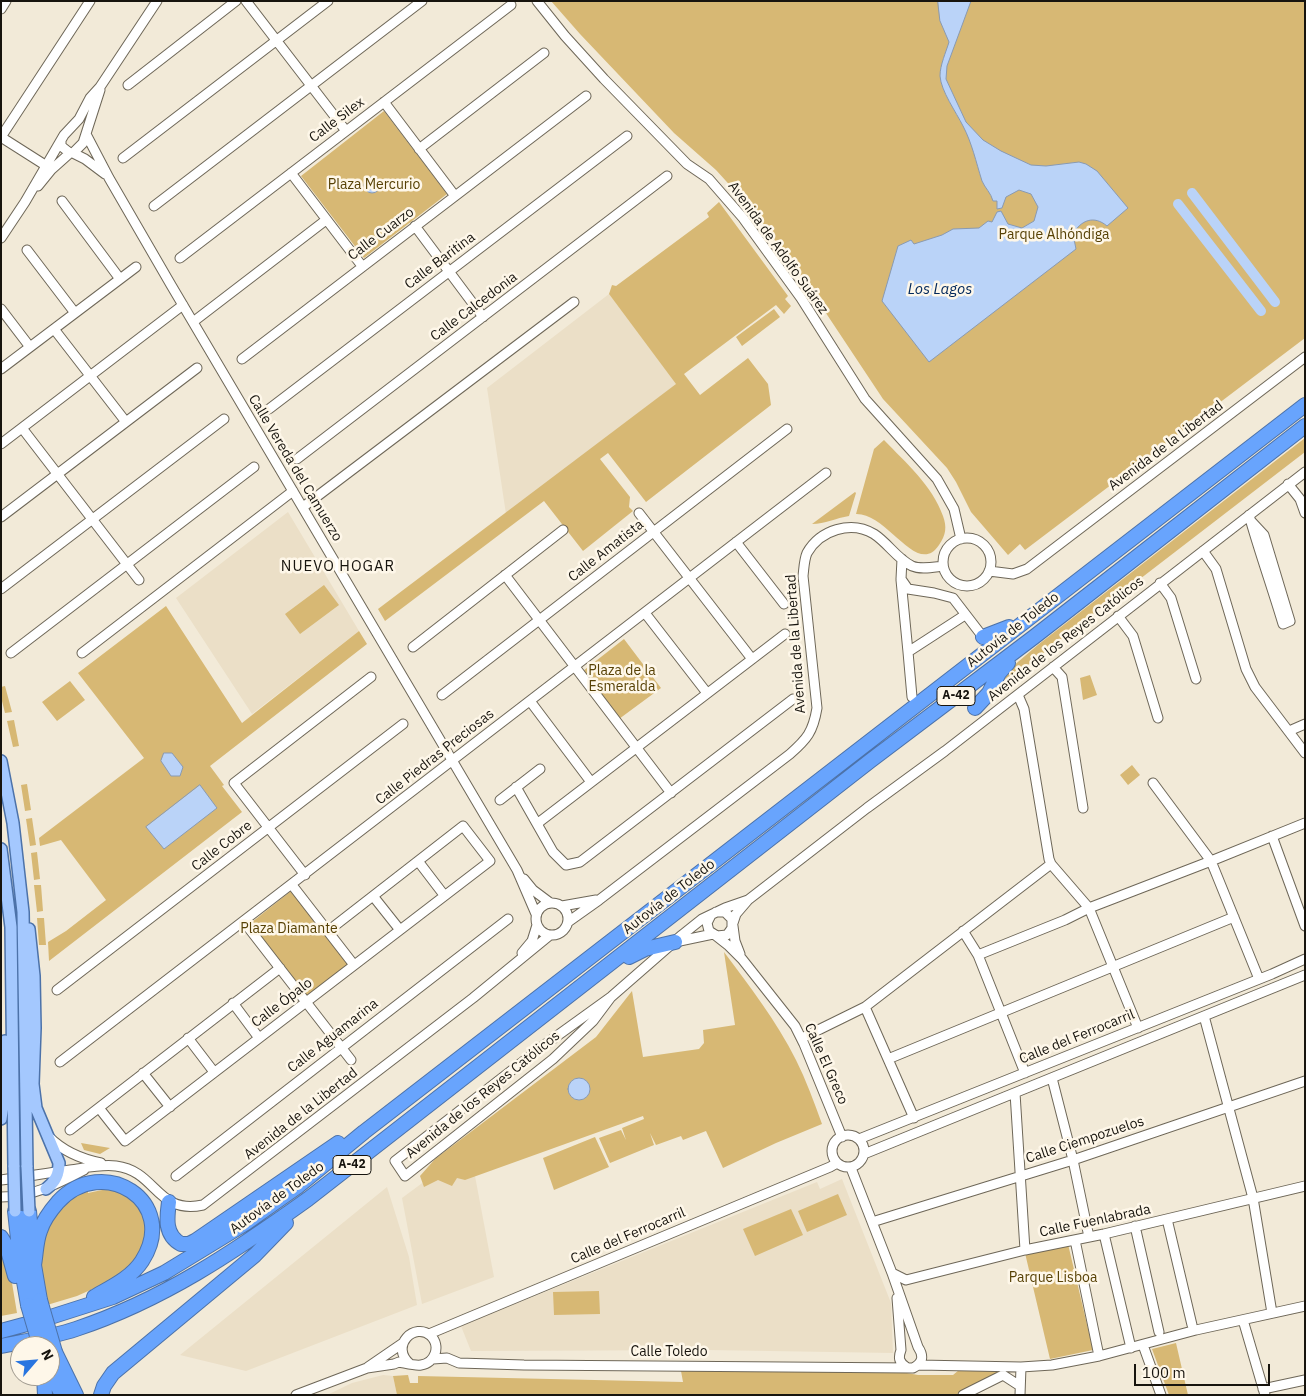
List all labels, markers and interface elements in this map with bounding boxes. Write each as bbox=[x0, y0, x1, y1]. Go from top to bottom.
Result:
street label: Calle Silex bbox=[306, 94, 368, 146]
park label: Plaza Mercurio bbox=[328, 177, 420, 193]
street label: Avenida de Adolfo Suárez bbox=[724, 178, 832, 318]
street label: Calle Cuarzo bbox=[345, 204, 417, 264]
park label: Parque Alhóndiga bbox=[999, 227, 1109, 243]
street label: Calle Baritina bbox=[401, 229, 479, 293]
street label: Calle Calcedonia bbox=[427, 269, 521, 345]
water label: Los Lagos bbox=[908, 281, 972, 299]
street label: Calle Vereda del Camuerzo bbox=[244, 391, 346, 545]
street label: Avenida de la Libertad bbox=[1105, 397, 1227, 495]
street label: Calle Amatista bbox=[565, 516, 647, 586]
district label: NUEVO HOGAR bbox=[279, 558, 397, 576]
street label: Avenida de los Reyes Católicos bbox=[985, 573, 1147, 705]
street label: Avenida de la Libertad bbox=[783, 574, 809, 714]
street label: Autovía de Toledo bbox=[964, 589, 1062, 671]
park label: Plaza de la Esmeralda bbox=[588, 663, 656, 696]
road number: A-42 bbox=[937, 686, 975, 706]
street label: Calle Piedras Preciosas bbox=[372, 706, 498, 808]
street label: Calle Cobre bbox=[188, 817, 256, 875]
street label: Autovía de Toledo bbox=[620, 856, 718, 938]
park label: Plaza Diamante bbox=[240, 921, 338, 937]
street label: Calle Ópalo bbox=[248, 975, 316, 1031]
street label: Calle Aguamarina bbox=[284, 995, 382, 1077]
street label: Calle del Ferrocarril bbox=[1017, 1006, 1137, 1068]
street label: Calle El Greco bbox=[801, 1021, 851, 1107]
street label: Avenida de los Reyes Católicos bbox=[403, 1028, 563, 1162]
street label: Avenida de la Libertad bbox=[241, 1065, 361, 1163]
street label: Calle Ciempozuelos bbox=[1024, 1113, 1146, 1167]
road number: A-42 bbox=[333, 1156, 371, 1174]
street label: Autovía de Toledo bbox=[227, 1158, 327, 1238]
street label: Calle Fuenlabrada bbox=[1038, 1201, 1152, 1241]
street label: Calle del Ferrocarril bbox=[568, 1204, 688, 1268]
park label: Parque Lisboa bbox=[1009, 1270, 1097, 1286]
north arrow bbox=[10, 1336, 60, 1386]
street label: Calle Toledo bbox=[630, 1344, 708, 1360]
text: N bbox=[37, 1346, 58, 1363]
scale bar bbox=[1136, 1354, 1272, 1386]
text: 100 m bbox=[1142, 1363, 1186, 1382]

